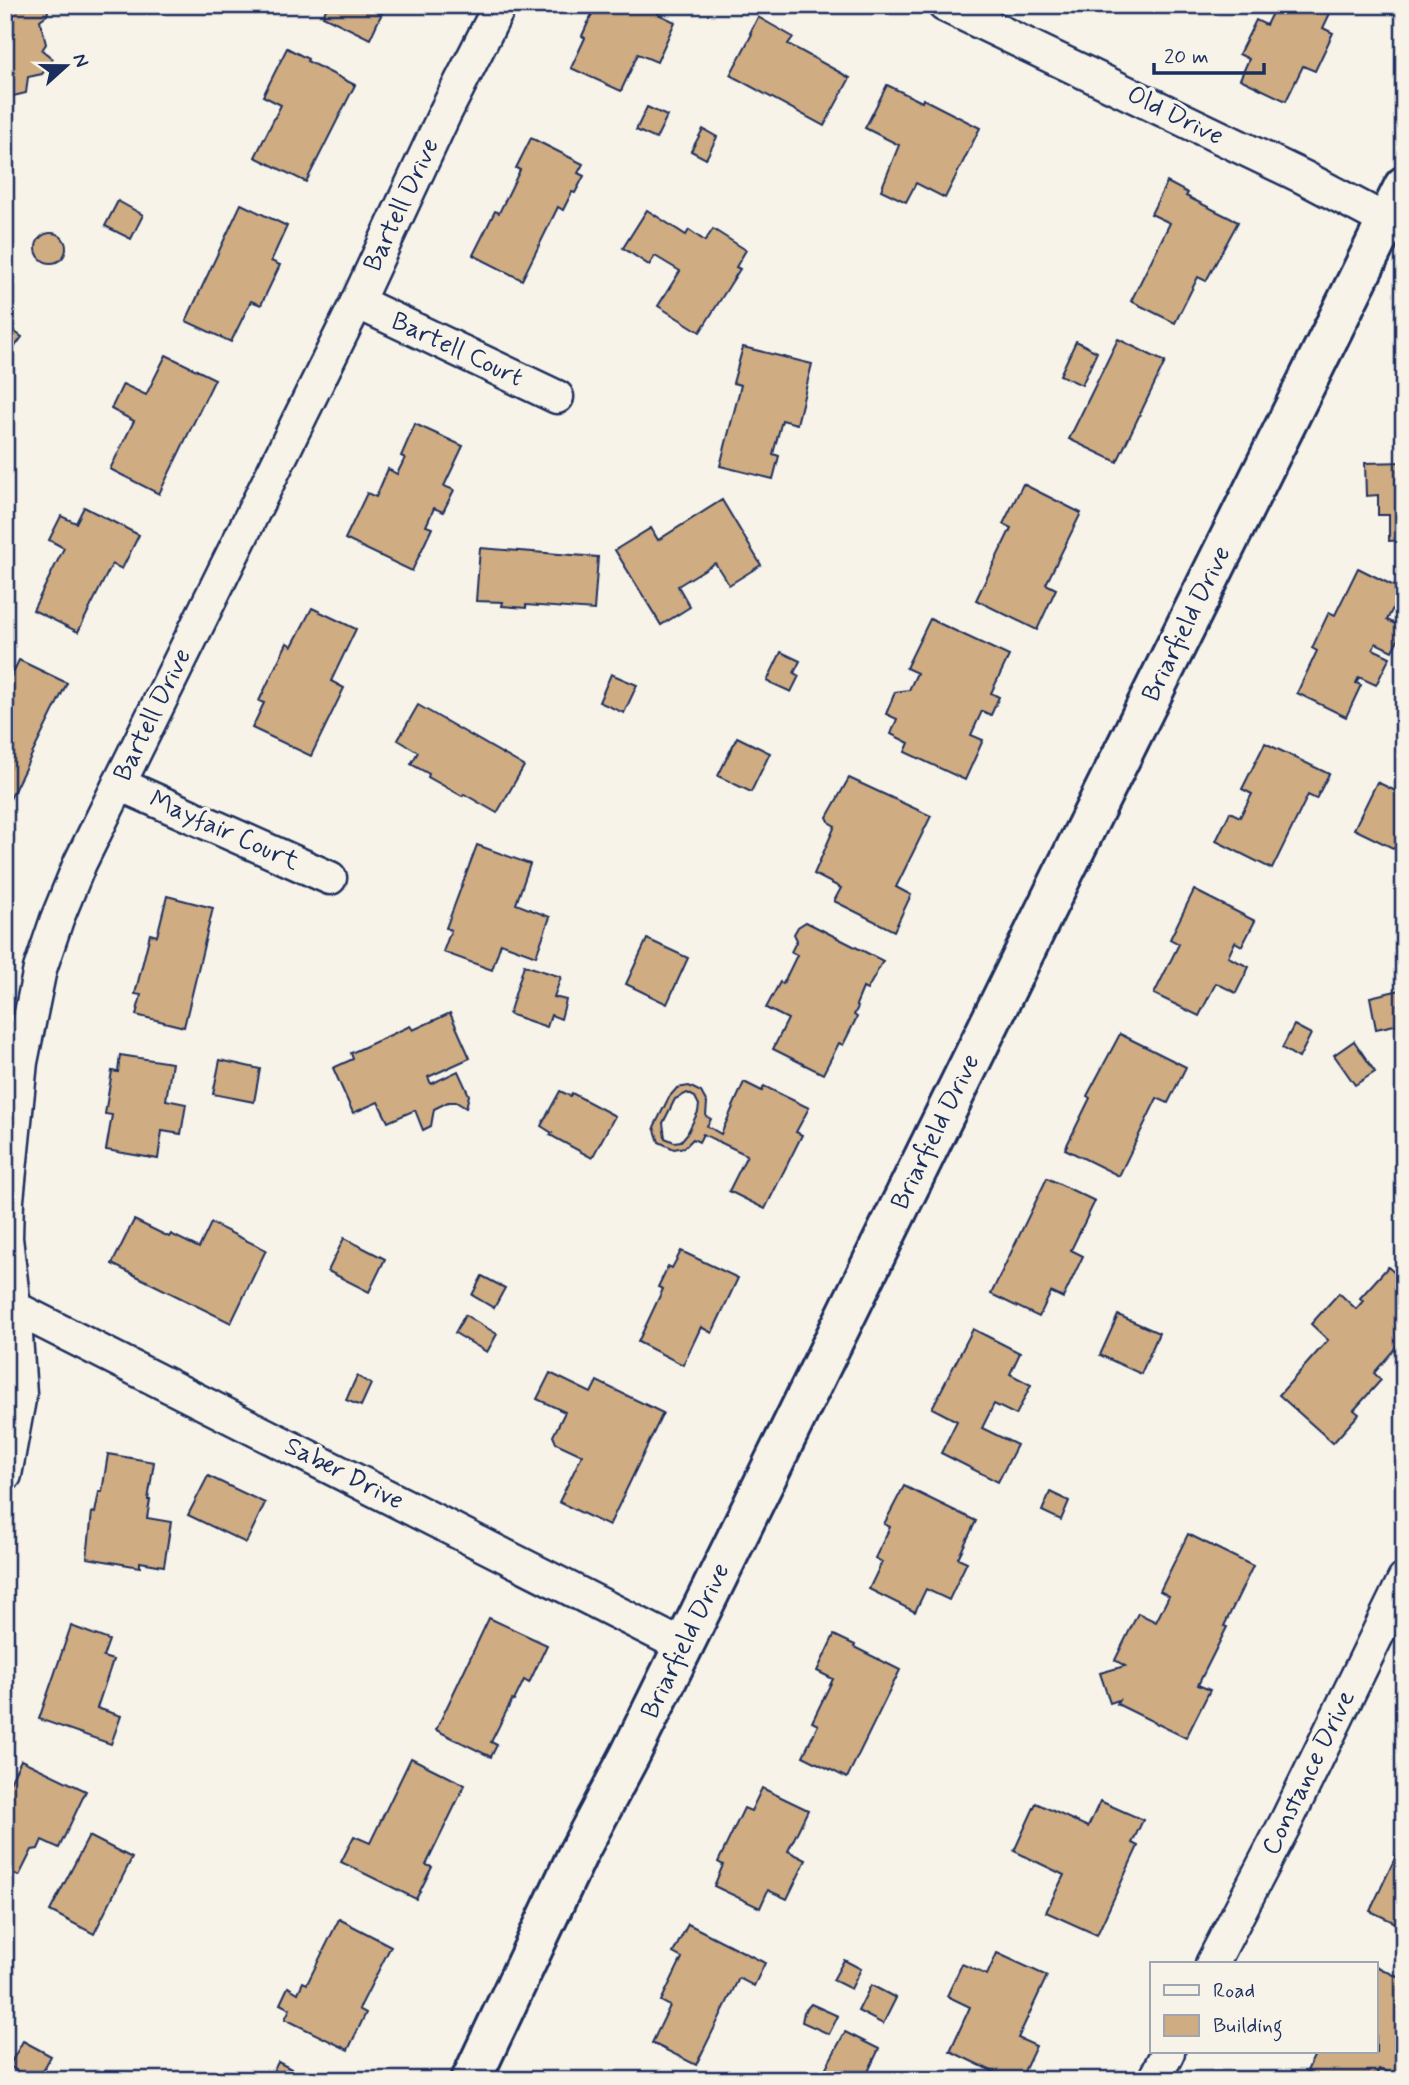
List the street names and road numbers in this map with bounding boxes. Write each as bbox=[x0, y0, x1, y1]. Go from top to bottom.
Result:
street label: Old Drive bbox=[1121, 78, 1229, 154]
street label: Bartell Drive bbox=[356, 133, 448, 277]
street label: Bartell Court bbox=[386, 305, 528, 395]
street label: Briarfield Drive bbox=[1135, 540, 1239, 708]
street label: Bartell Drive bbox=[106, 643, 200, 787]
street label: Mayfair Court bbox=[144, 783, 304, 879]
street label: Briarfield Drive bbox=[884, 1048, 988, 1216]
street label: Saber Drive bbox=[279, 1429, 409, 1519]
street label: Briarfield Drive bbox=[634, 1557, 738, 1725]
street label: Constance Drive bbox=[1254, 1685, 1364, 1861]

